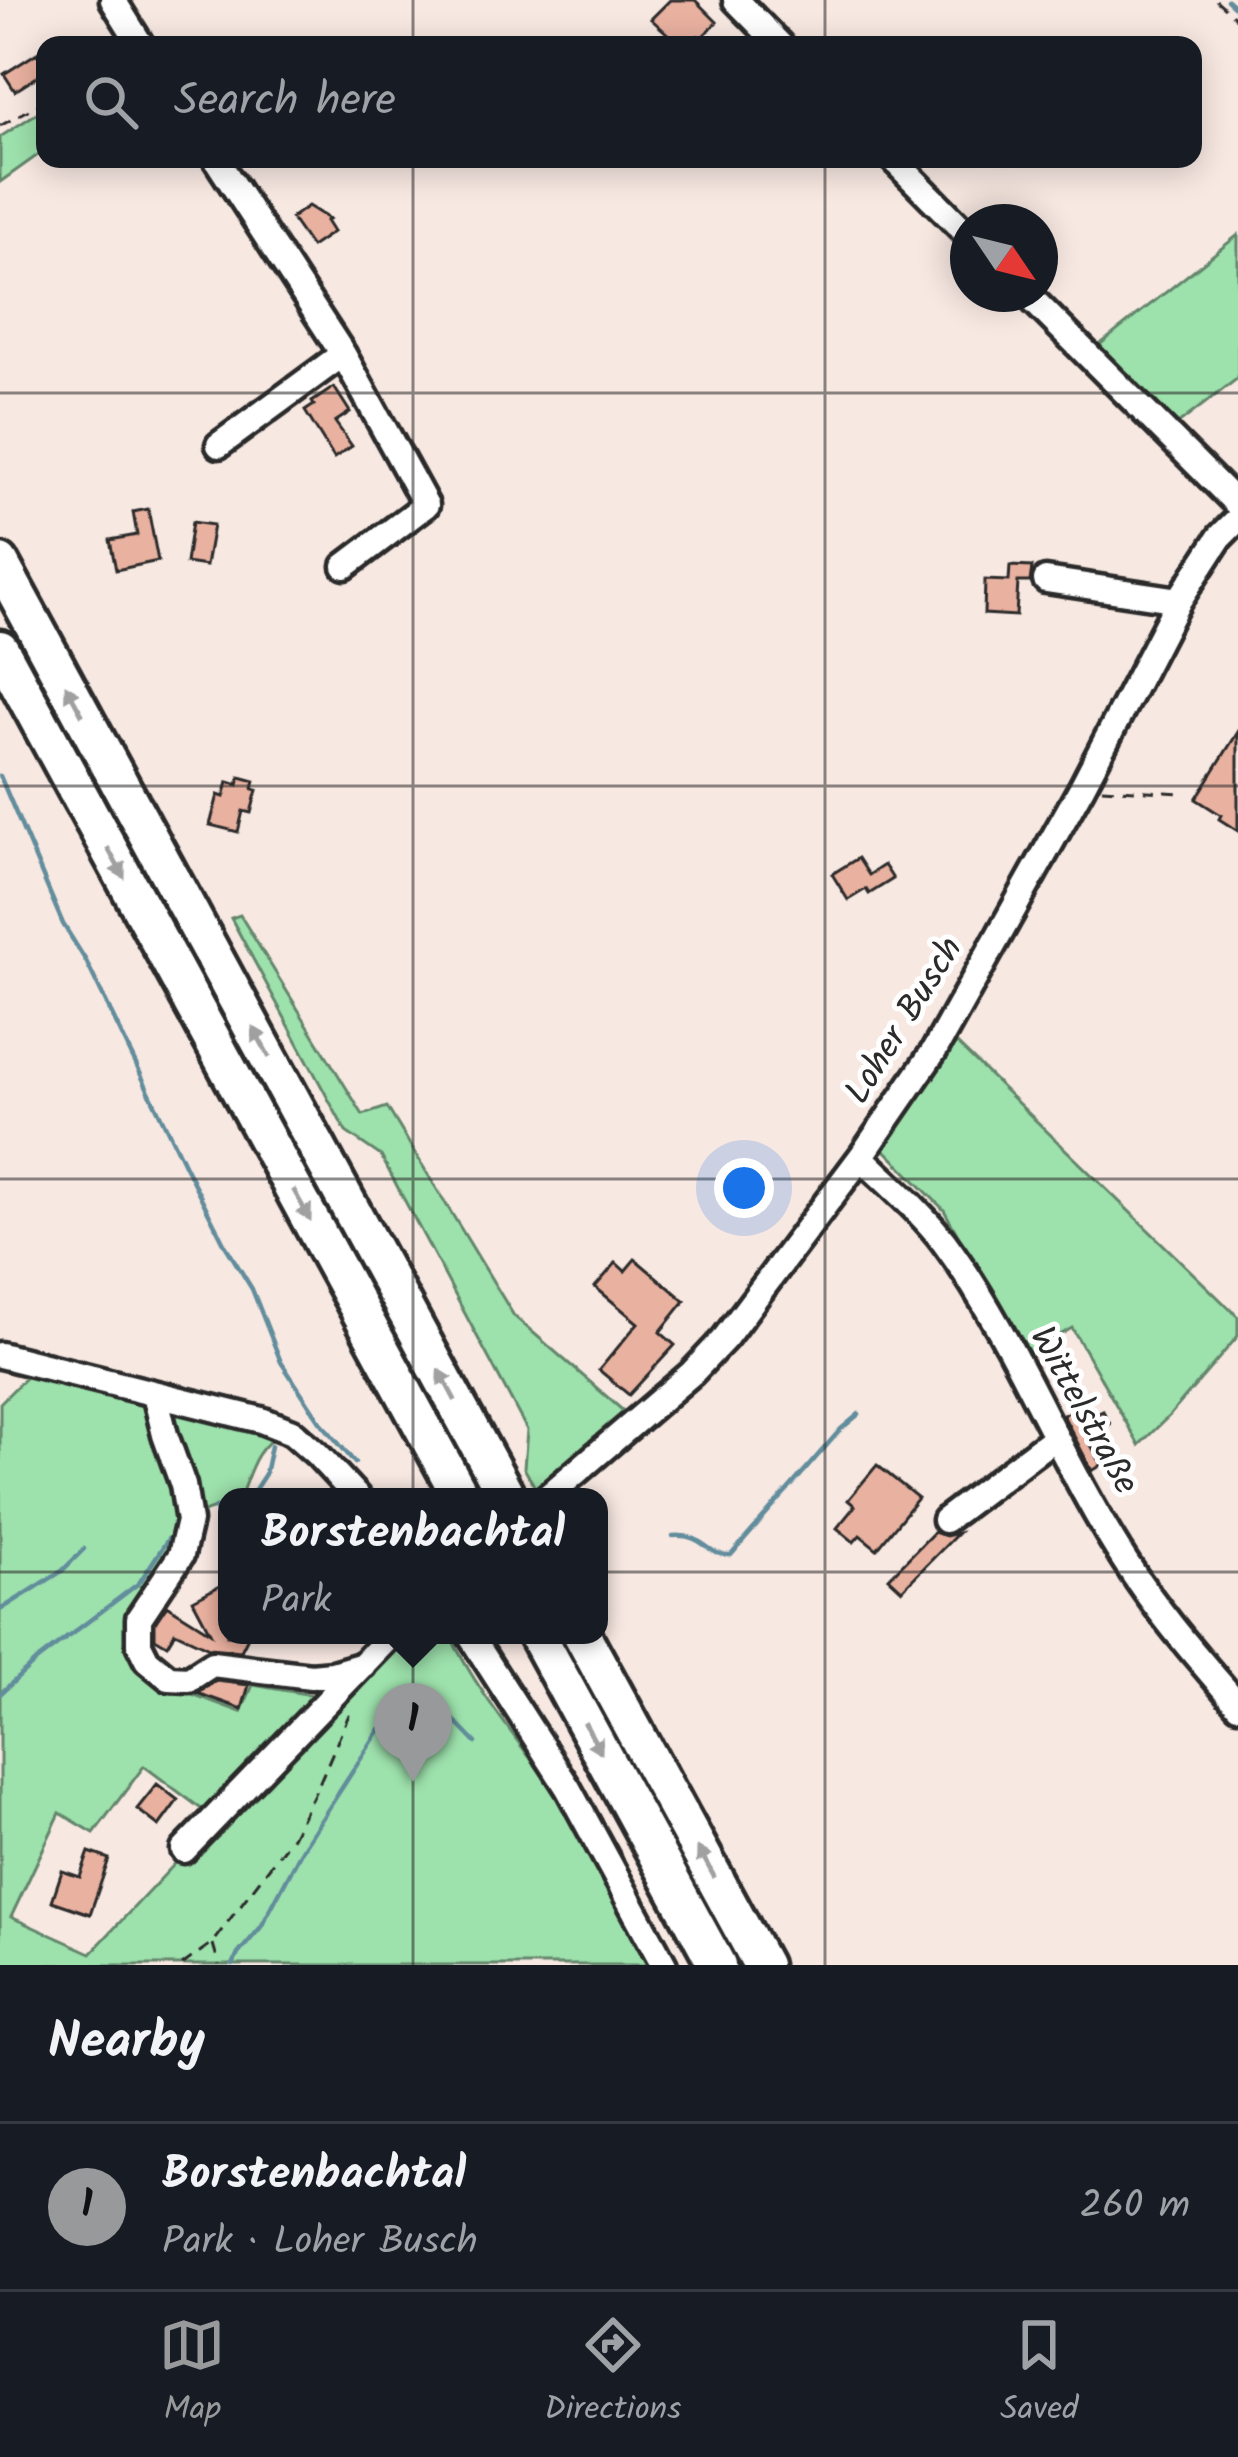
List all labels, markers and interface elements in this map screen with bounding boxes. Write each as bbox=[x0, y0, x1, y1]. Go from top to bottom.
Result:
search box bbox=[36, 36, 1202, 168]
text: Search here bbox=[174, 66, 396, 138]
icon: search bbox=[78, 69, 144, 135]
north arrow bbox=[950, 204, 1058, 312]
one-way arrow bbox=[64, 682, 85, 717]
one-way arrow bbox=[105, 845, 126, 880]
street label: Loher Busch bbox=[831, 926, 979, 1116]
one-way arrow bbox=[251, 1025, 272, 1060]
your location bbox=[714, 1158, 774, 1218]
one-way arrow bbox=[291, 1188, 312, 1223]
street label: Wittelstraße bbox=[1013, 1316, 1153, 1506]
one-way arrow bbox=[437, 1368, 458, 1403]
popup bbox=[218, 1488, 608, 1644]
text: Borstenbachtal bbox=[261, 1499, 565, 1571]
text: Park bbox=[261, 1571, 332, 1633]
pin: 1 bbox=[374, 1683, 452, 1782]
one-way arrow bbox=[582, 1720, 603, 1755]
one-way arrow bbox=[696, 1845, 717, 1880]
text: Nearby bbox=[48, 2003, 205, 2084]
text: Borstenbachtal bbox=[162, 2140, 466, 2212]
text: 1 bbox=[81, 2176, 93, 2238]
text: 260 m bbox=[1079, 2176, 1190, 2238]
text: Park · Loher Busch bbox=[162, 2212, 478, 2274]
tab: Map bbox=[159, 2312, 225, 2437]
tab: Directions bbox=[544, 2312, 681, 2437]
tab: Saved bbox=[1000, 2312, 1079, 2437]

